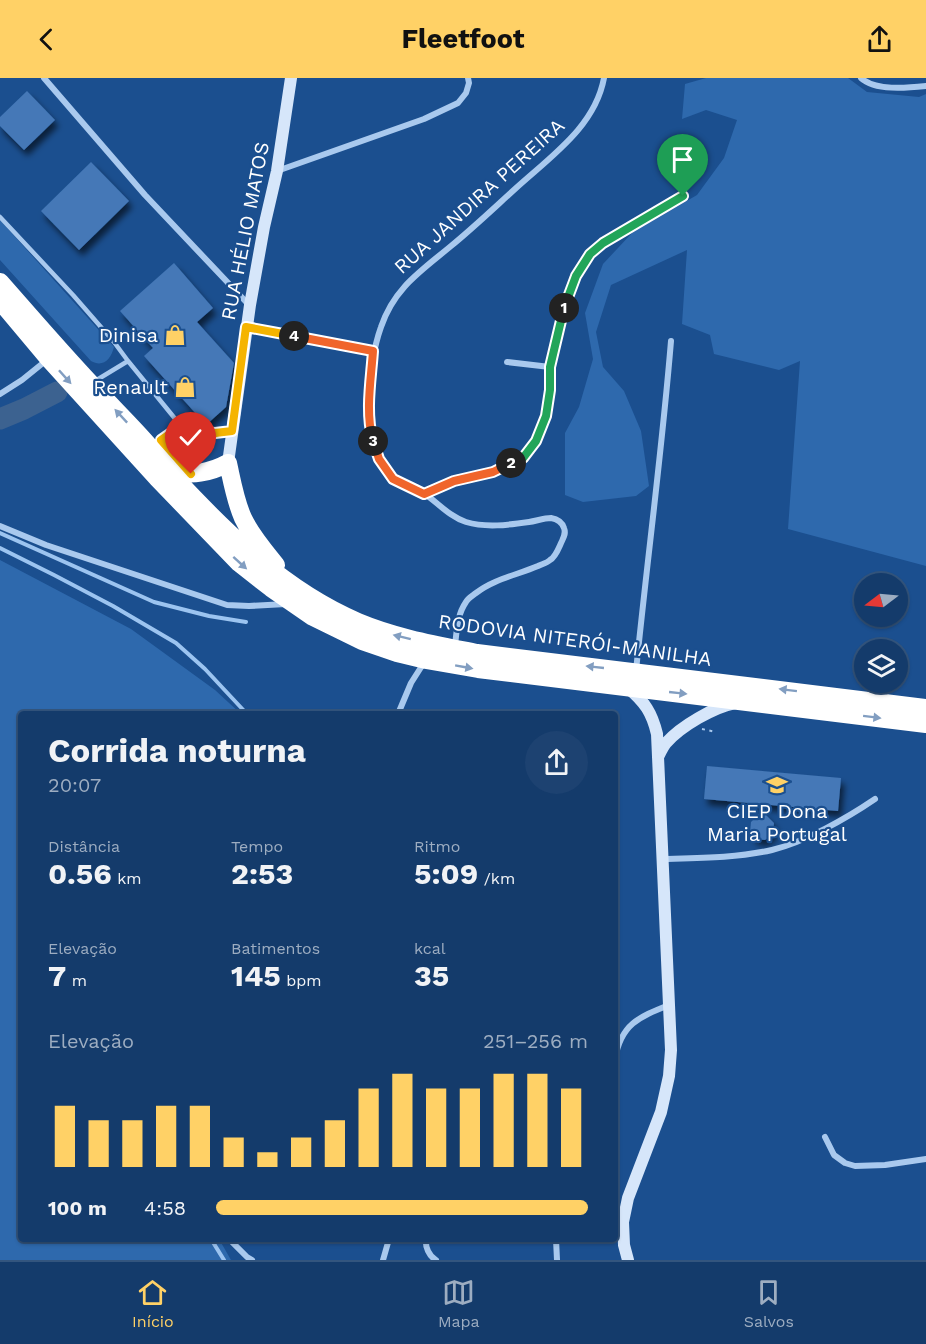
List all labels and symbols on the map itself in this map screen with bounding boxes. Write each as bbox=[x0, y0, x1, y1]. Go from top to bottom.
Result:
street label: RUA JANDIRA PEREIRA bbox=[389, 113, 569, 279]
pin bbox=[657, 134, 708, 196]
street label: RUA HÉLIO MATOS bbox=[216, 140, 274, 322]
pin: 1 bbox=[549, 293, 579, 323]
pin: 4 bbox=[279, 321, 309, 351]
place label: Dinisa bbox=[99, 323, 158, 347]
shop icon: Dinisa bbox=[163, 323, 187, 347]
one-way arrow bbox=[58, 369, 71, 384]
place label: Renault bbox=[93, 375, 169, 399]
shop icon: Renault bbox=[173, 375, 197, 399]
one-way arrow bbox=[115, 410, 129, 424]
pin bbox=[165, 412, 216, 474]
pin: 3 bbox=[358, 426, 388, 456]
pin: 2 bbox=[496, 448, 526, 478]
one-way arrow bbox=[233, 556, 248, 570]
north arrow bbox=[854, 573, 908, 627]
street label: RODOVIA NITERÓI-MANILHA bbox=[437, 609, 713, 671]
one-way arrow bbox=[393, 631, 411, 641]
one-way arrow bbox=[585, 662, 604, 672]
one-way arrow bbox=[455, 663, 474, 672]
one-way arrow bbox=[779, 686, 798, 695]
one-way arrow bbox=[669, 688, 688, 698]
one-way arrow bbox=[862, 712, 881, 722]
school or university icon: CIEP Dona Maria Portugal bbox=[765, 773, 789, 797]
place label: CIEP Dona Maria Portugal bbox=[707, 799, 847, 846]

